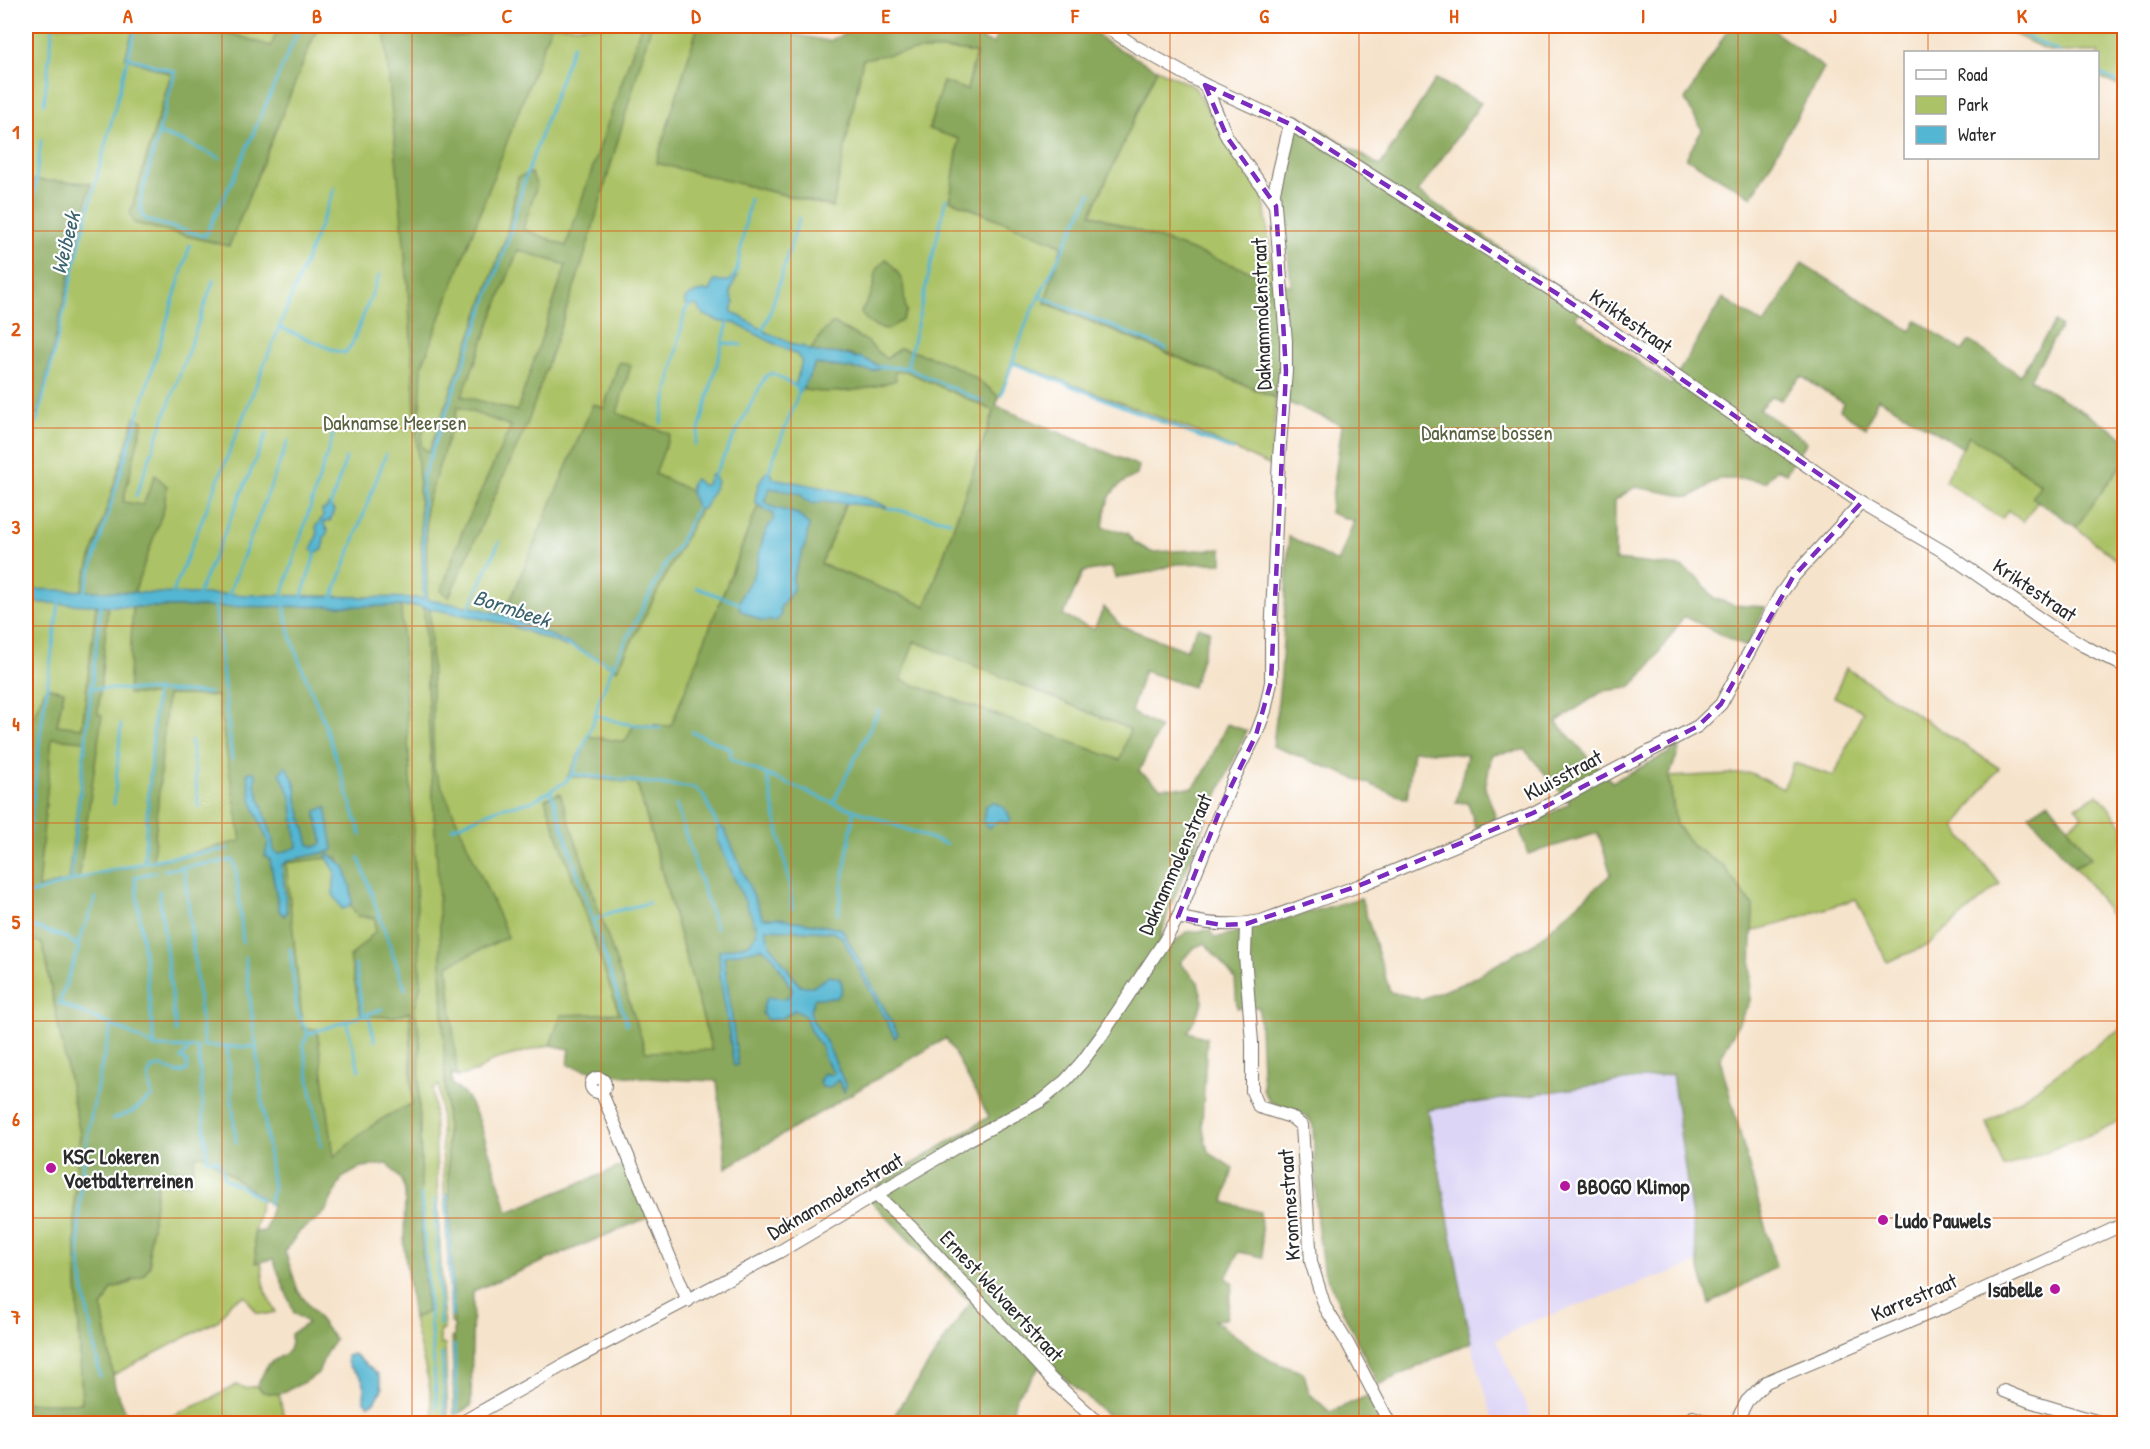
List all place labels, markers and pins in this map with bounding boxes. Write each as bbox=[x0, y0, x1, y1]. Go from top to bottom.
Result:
place label: KSC Lokeren Voetbalterreinen bbox=[63, 1142, 193, 1195]
marker: KSC Lokeren Voetbalterreinen bbox=[44, 1161, 58, 1175]
place label: BBOGO Klimop bbox=[1577, 1172, 1691, 1202]
marker: BBOGO Klimop bbox=[1558, 1179, 1572, 1193]
place label: Ludo Pauwels bbox=[1895, 1206, 1991, 1235]
marker: Ludo Pauwels bbox=[1876, 1213, 1890, 1227]
place label: Isabelle bbox=[1987, 1275, 2044, 1304]
marker: Isabelle bbox=[2048, 1282, 2062, 1296]

